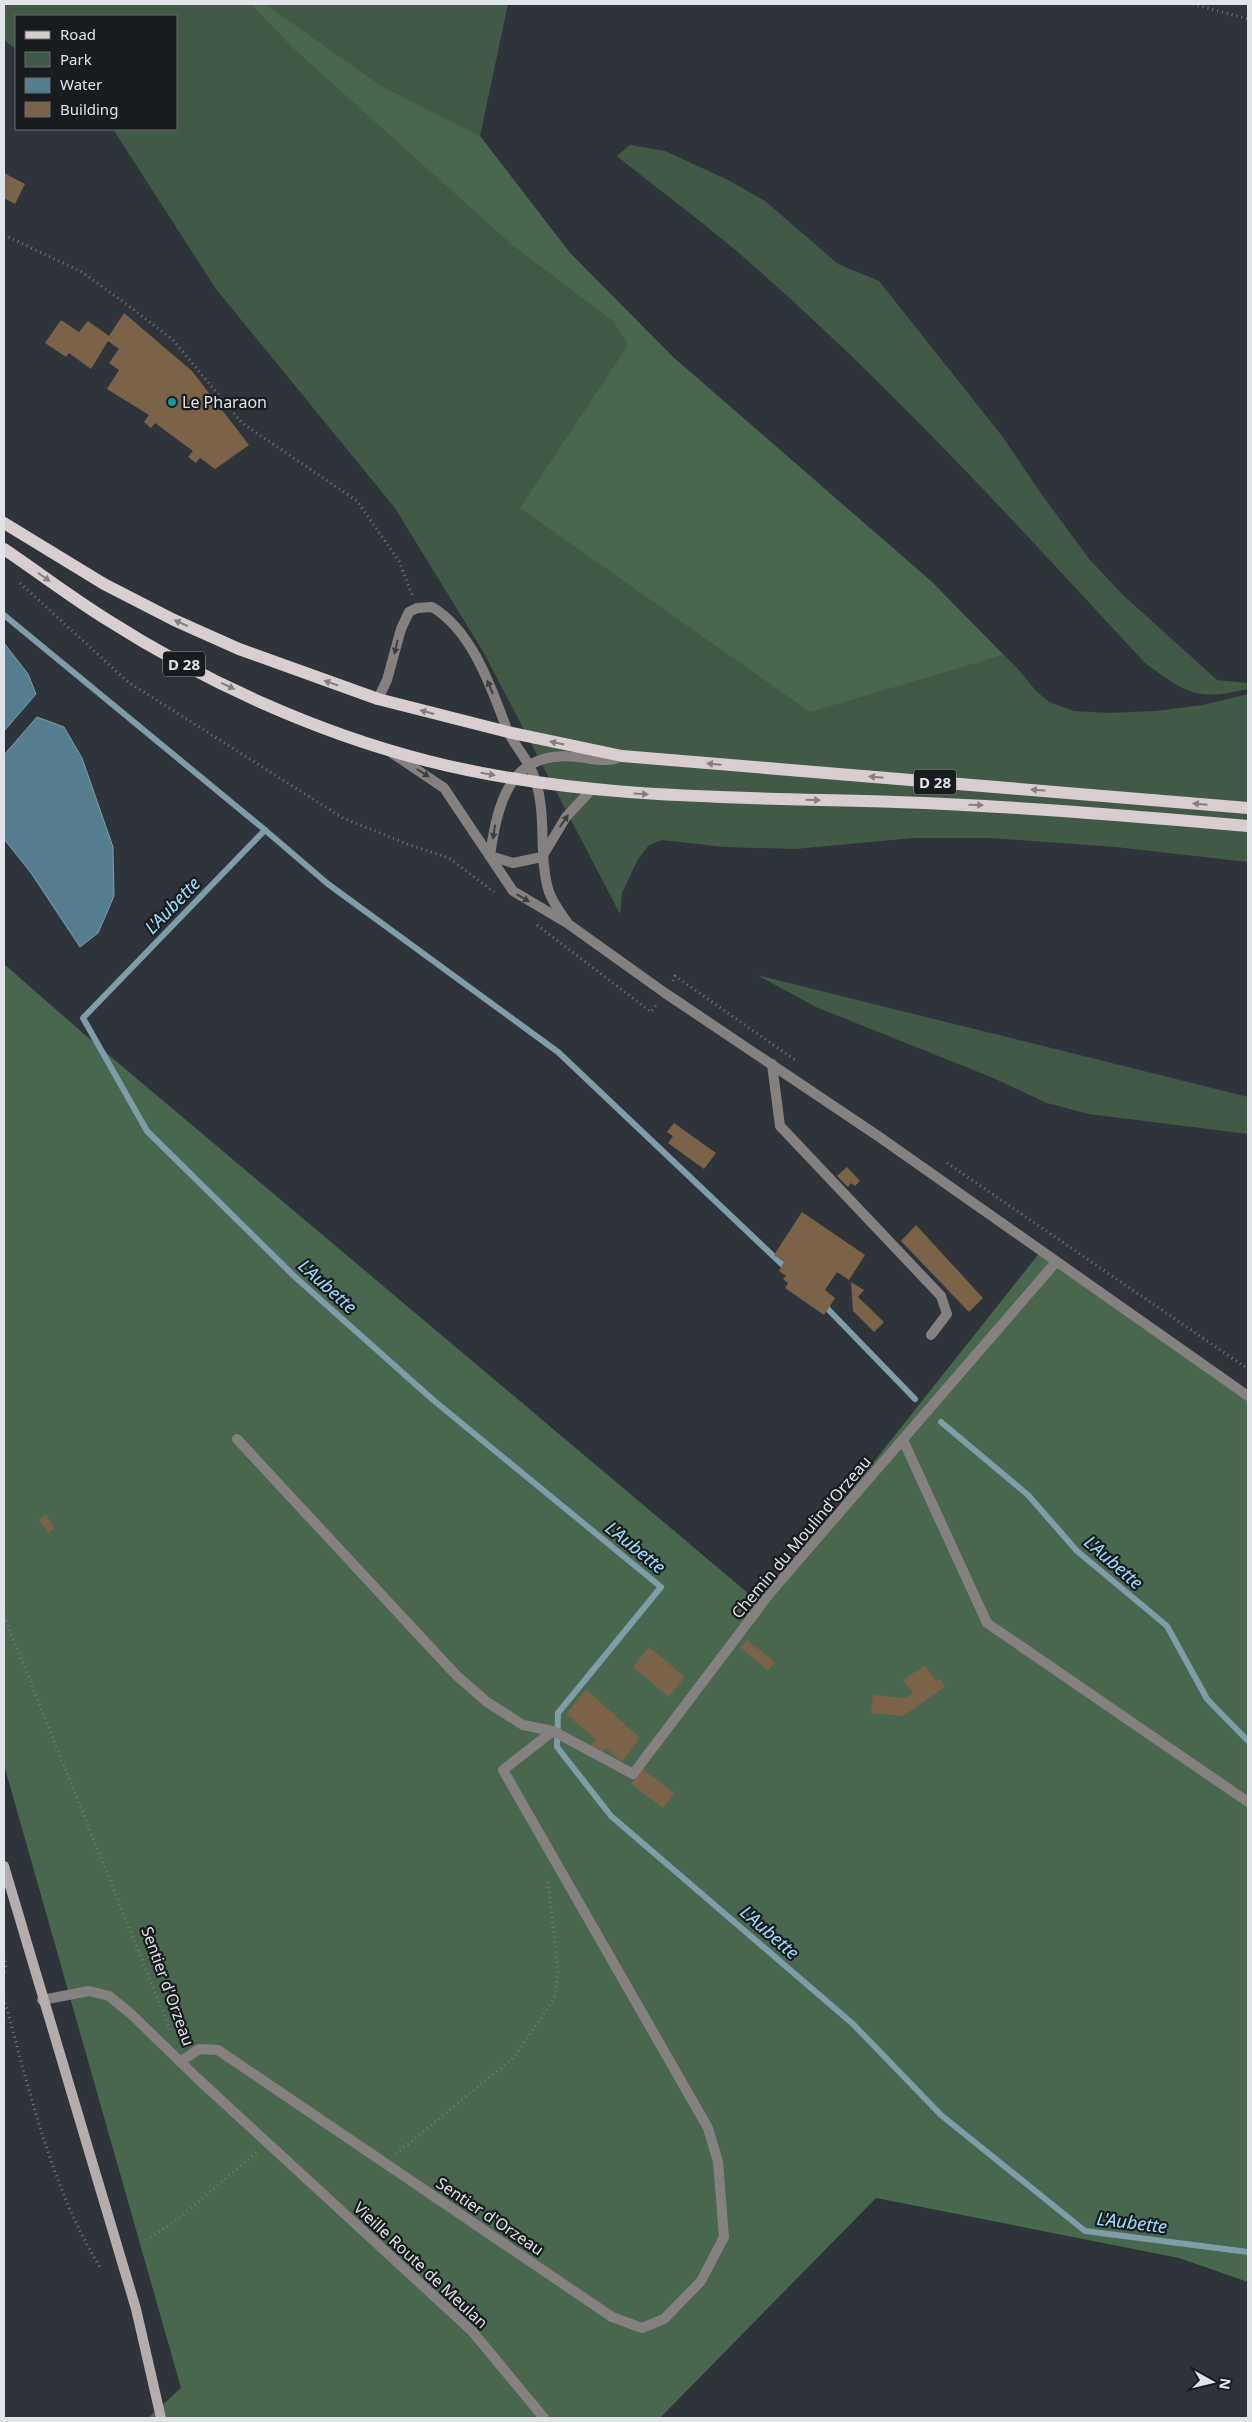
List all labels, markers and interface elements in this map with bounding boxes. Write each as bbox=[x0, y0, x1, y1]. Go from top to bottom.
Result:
legend bbox=[15, 15, 178, 130]
text: Road bbox=[60, 24, 96, 44]
text: Park bbox=[60, 49, 92, 69]
text: Water bbox=[60, 74, 102, 94]
text: Building bbox=[60, 99, 118, 119]
place label: Le Pharaon bbox=[182, 391, 267, 413]
marker: Le Pharaon bbox=[166, 396, 178, 408]
one-way arrow bbox=[37, 572, 51, 582]
one-way arrow bbox=[174, 618, 188, 626]
one-way arrow bbox=[392, 640, 400, 655]
road number: D 28 bbox=[163, 652, 205, 676]
one-way arrow bbox=[324, 679, 339, 686]
one-way arrow bbox=[486, 680, 494, 694]
one-way arrow bbox=[221, 682, 236, 691]
one-way arrow bbox=[419, 708, 434, 716]
one-way arrow bbox=[548, 738, 564, 746]
one-way arrow bbox=[706, 759, 722, 767]
one-way arrow bbox=[417, 769, 430, 778]
one-way arrow bbox=[480, 770, 496, 778]
road number: D 28 bbox=[914, 770, 956, 794]
one-way arrow bbox=[868, 773, 884, 781]
one-way arrow bbox=[1030, 785, 1046, 793]
one-way arrow bbox=[633, 790, 649, 798]
one-way arrow bbox=[805, 796, 821, 804]
one-way arrow bbox=[1191, 800, 1207, 808]
one-way arrow bbox=[968, 802, 984, 810]
one-way arrow bbox=[559, 814, 569, 827]
one-way arrow bbox=[489, 825, 497, 841]
water label: L'Aubette bbox=[139, 871, 205, 939]
one-way arrow bbox=[517, 894, 530, 903]
water label: L'Aubette bbox=[294, 1253, 362, 1319]
street label: Chemin du Moulind'Orzeau bbox=[726, 1451, 876, 1623]
water label: L'Aubette bbox=[601, 1515, 671, 1579]
water label: L'Aubette bbox=[1079, 1530, 1149, 1594]
water label: L'Aubette bbox=[735, 1900, 805, 1964]
street label: Sentier d'Orzeau bbox=[136, 1923, 200, 2049]
street label: Sentier d'Orzeau bbox=[432, 2172, 548, 2260]
street label: Vieille Route de Meulan bbox=[349, 2197, 493, 2333]
water label: L'Aubette bbox=[1095, 2206, 1169, 2238]
north arrow bbox=[1187, 2357, 1237, 2407]
text: N bbox=[1215, 2377, 1236, 2391]

